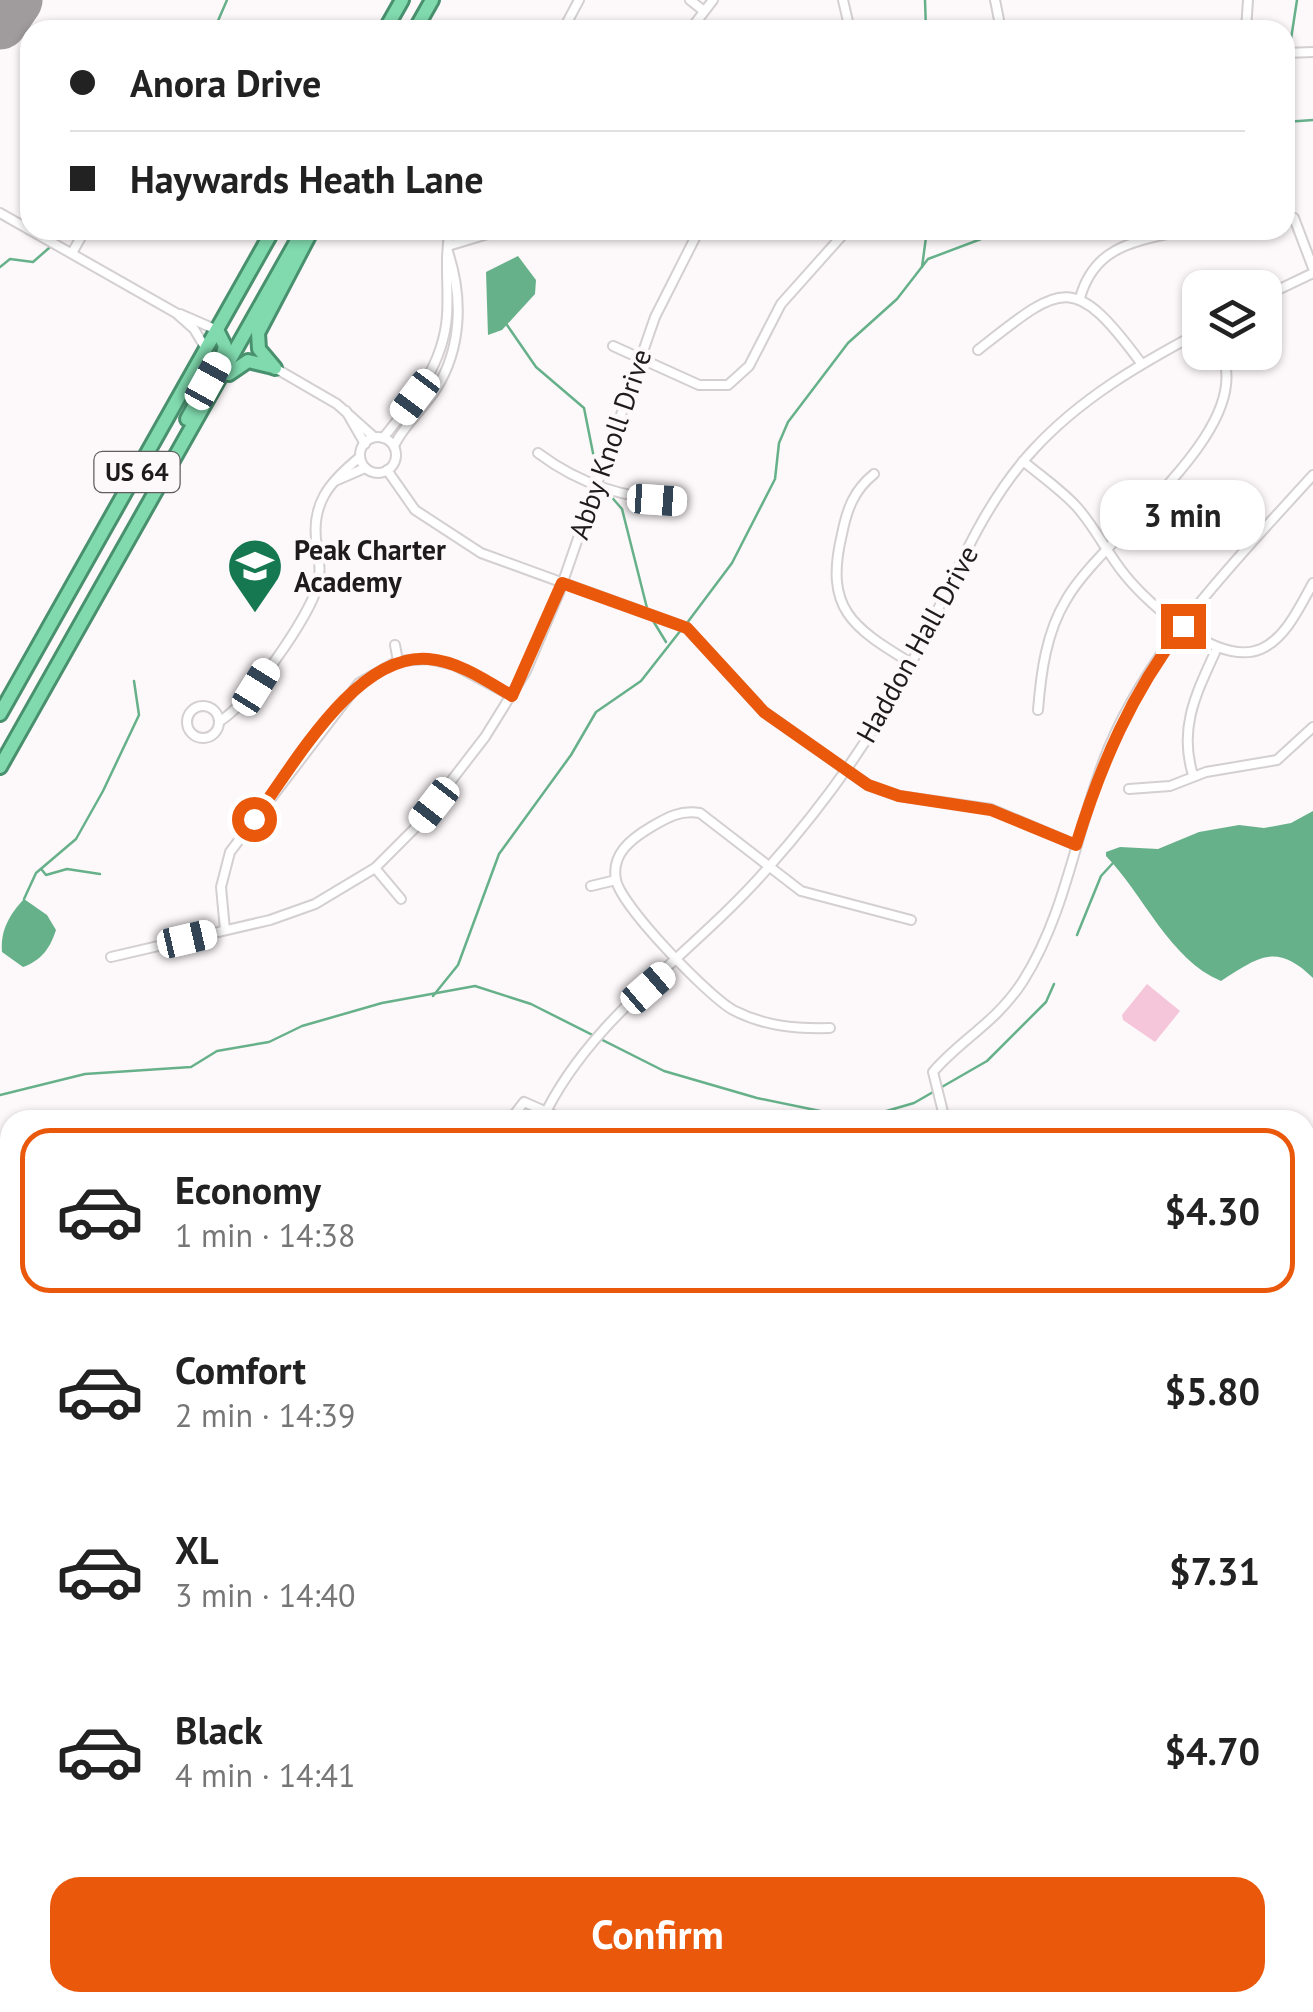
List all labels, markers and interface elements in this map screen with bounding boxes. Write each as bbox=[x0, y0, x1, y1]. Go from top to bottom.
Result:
text: Anora Drive bbox=[130, 58, 321, 107]
text: Haywards Heath Lane bbox=[130, 154, 484, 203]
map controls bbox=[1182, 270, 1282, 370]
button: layers bbox=[1182, 270, 1282, 370]
street label: Abby Knoll Drive bbox=[560, 344, 659, 544]
car bbox=[180, 347, 236, 415]
car bbox=[385, 364, 445, 430]
road number: US 64 bbox=[94, 452, 180, 492]
callout: 3 min bbox=[1100, 481, 1266, 551]
car bbox=[626, 483, 688, 517]
text: 3 min bbox=[1143, 494, 1222, 536]
place label: Peak Charter Academy bbox=[294, 531, 446, 600]
school or university icon: Peak Charter Academy bbox=[225, 536, 285, 615]
street label: Haddon Hall Drive bbox=[847, 539, 986, 749]
route end bbox=[1161, 604, 1206, 649]
car bbox=[227, 654, 285, 720]
car bbox=[404, 772, 464, 838]
route start bbox=[232, 797, 277, 842]
car bbox=[154, 918, 220, 960]
car bbox=[616, 957, 680, 1019]
text: Economy bbox=[175, 1165, 321, 1214]
icon: car bbox=[55, 1166, 145, 1256]
text: $4.30 bbox=[1164, 1186, 1260, 1235]
text: 1 min · 14:38 bbox=[175, 1214, 355, 1256]
text: Comfort bbox=[175, 1345, 306, 1394]
icon: car bbox=[55, 1346, 145, 1436]
text: $5.80 bbox=[1164, 1366, 1260, 1415]
text: 2 min · 14:39 bbox=[175, 1394, 355, 1436]
text: XL bbox=[175, 1525, 219, 1574]
icon: car bbox=[55, 1526, 145, 1616]
text: $7.31 bbox=[1169, 1546, 1260, 1595]
text: 3 min · 14:40 bbox=[175, 1574, 355, 1616]
text: Black bbox=[175, 1705, 263, 1754]
icon: car bbox=[55, 1706, 145, 1796]
text: $4.70 bbox=[1164, 1726, 1260, 1775]
text: 4 min · 14:41 bbox=[175, 1754, 355, 1796]
button: Confirm bbox=[50, 1877, 1265, 1992]

